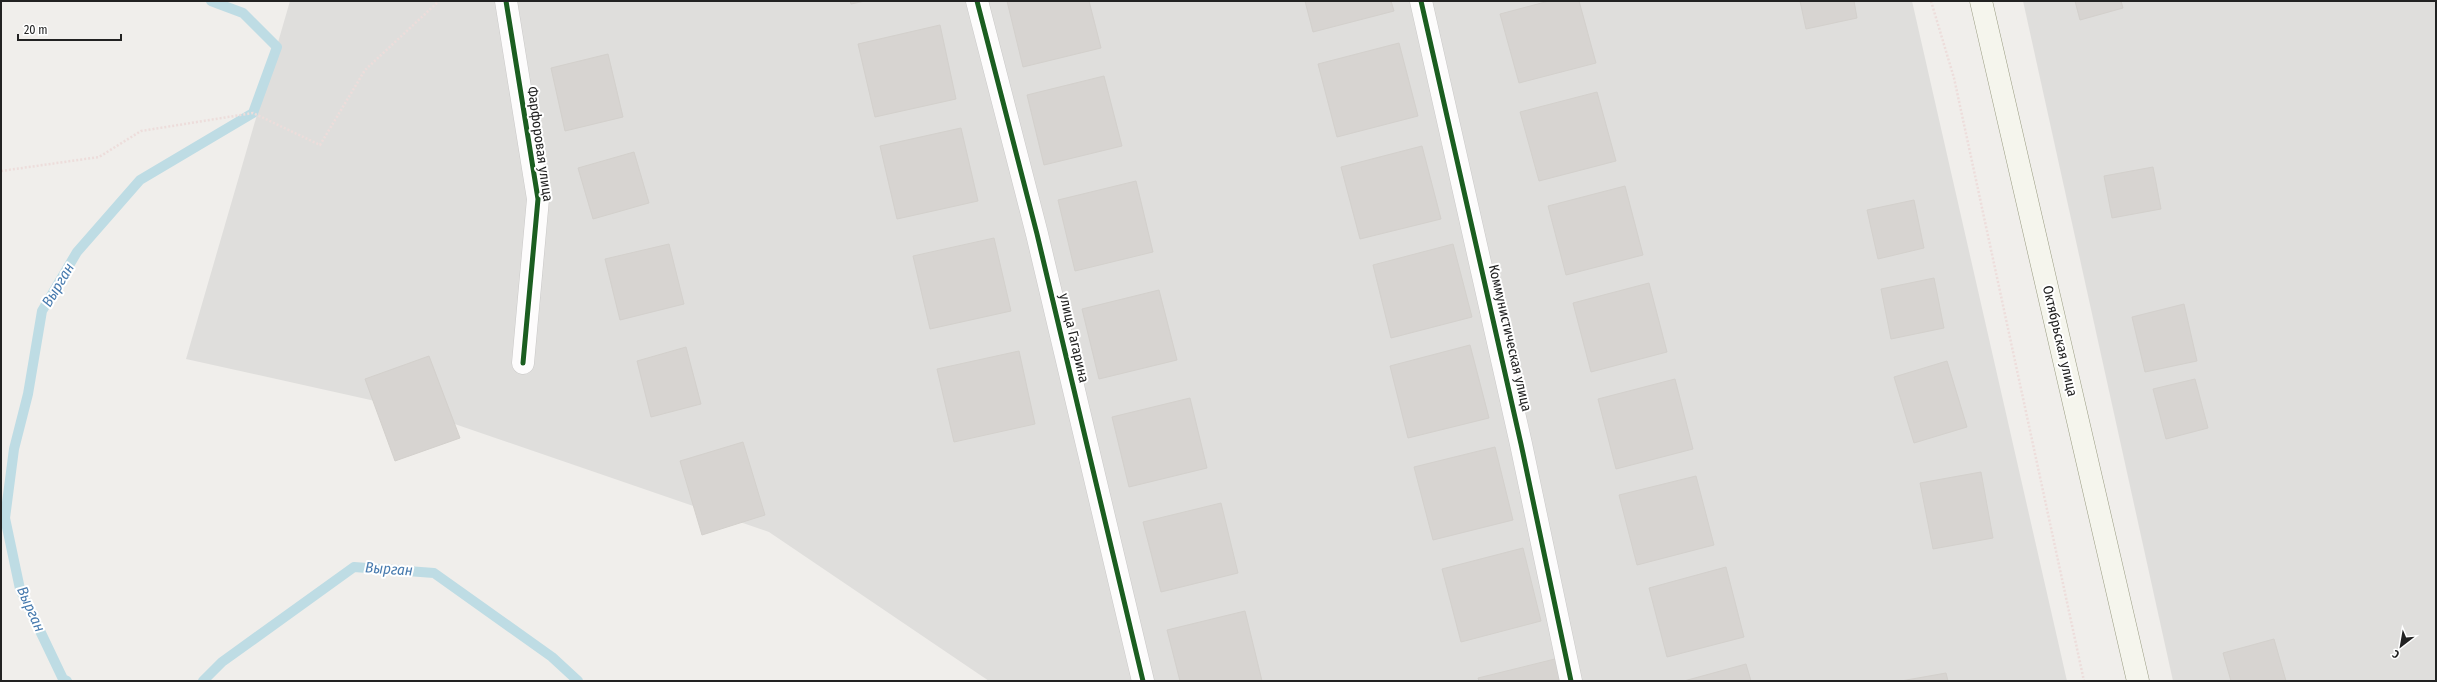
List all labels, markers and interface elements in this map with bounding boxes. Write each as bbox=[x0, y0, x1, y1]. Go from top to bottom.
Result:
scale bar bbox=[18, 16, 121, 42]
text: 20 m bbox=[24, 23, 48, 37]
street label: Фарфоровая улица bbox=[524, 85, 557, 203]
water label: Вырган bbox=[38, 260, 78, 310]
street label: Коммунистическая улица bbox=[1485, 263, 1535, 413]
street label: Октябрьская улица bbox=[2039, 284, 2081, 398]
street label: улица Гагарина bbox=[1055, 292, 1093, 385]
water label: Вырган bbox=[365, 558, 414, 580]
water label: Вырган bbox=[13, 583, 49, 635]
north arrow bbox=[2381, 626, 2421, 666]
text: С bbox=[2390, 647, 2402, 661]

